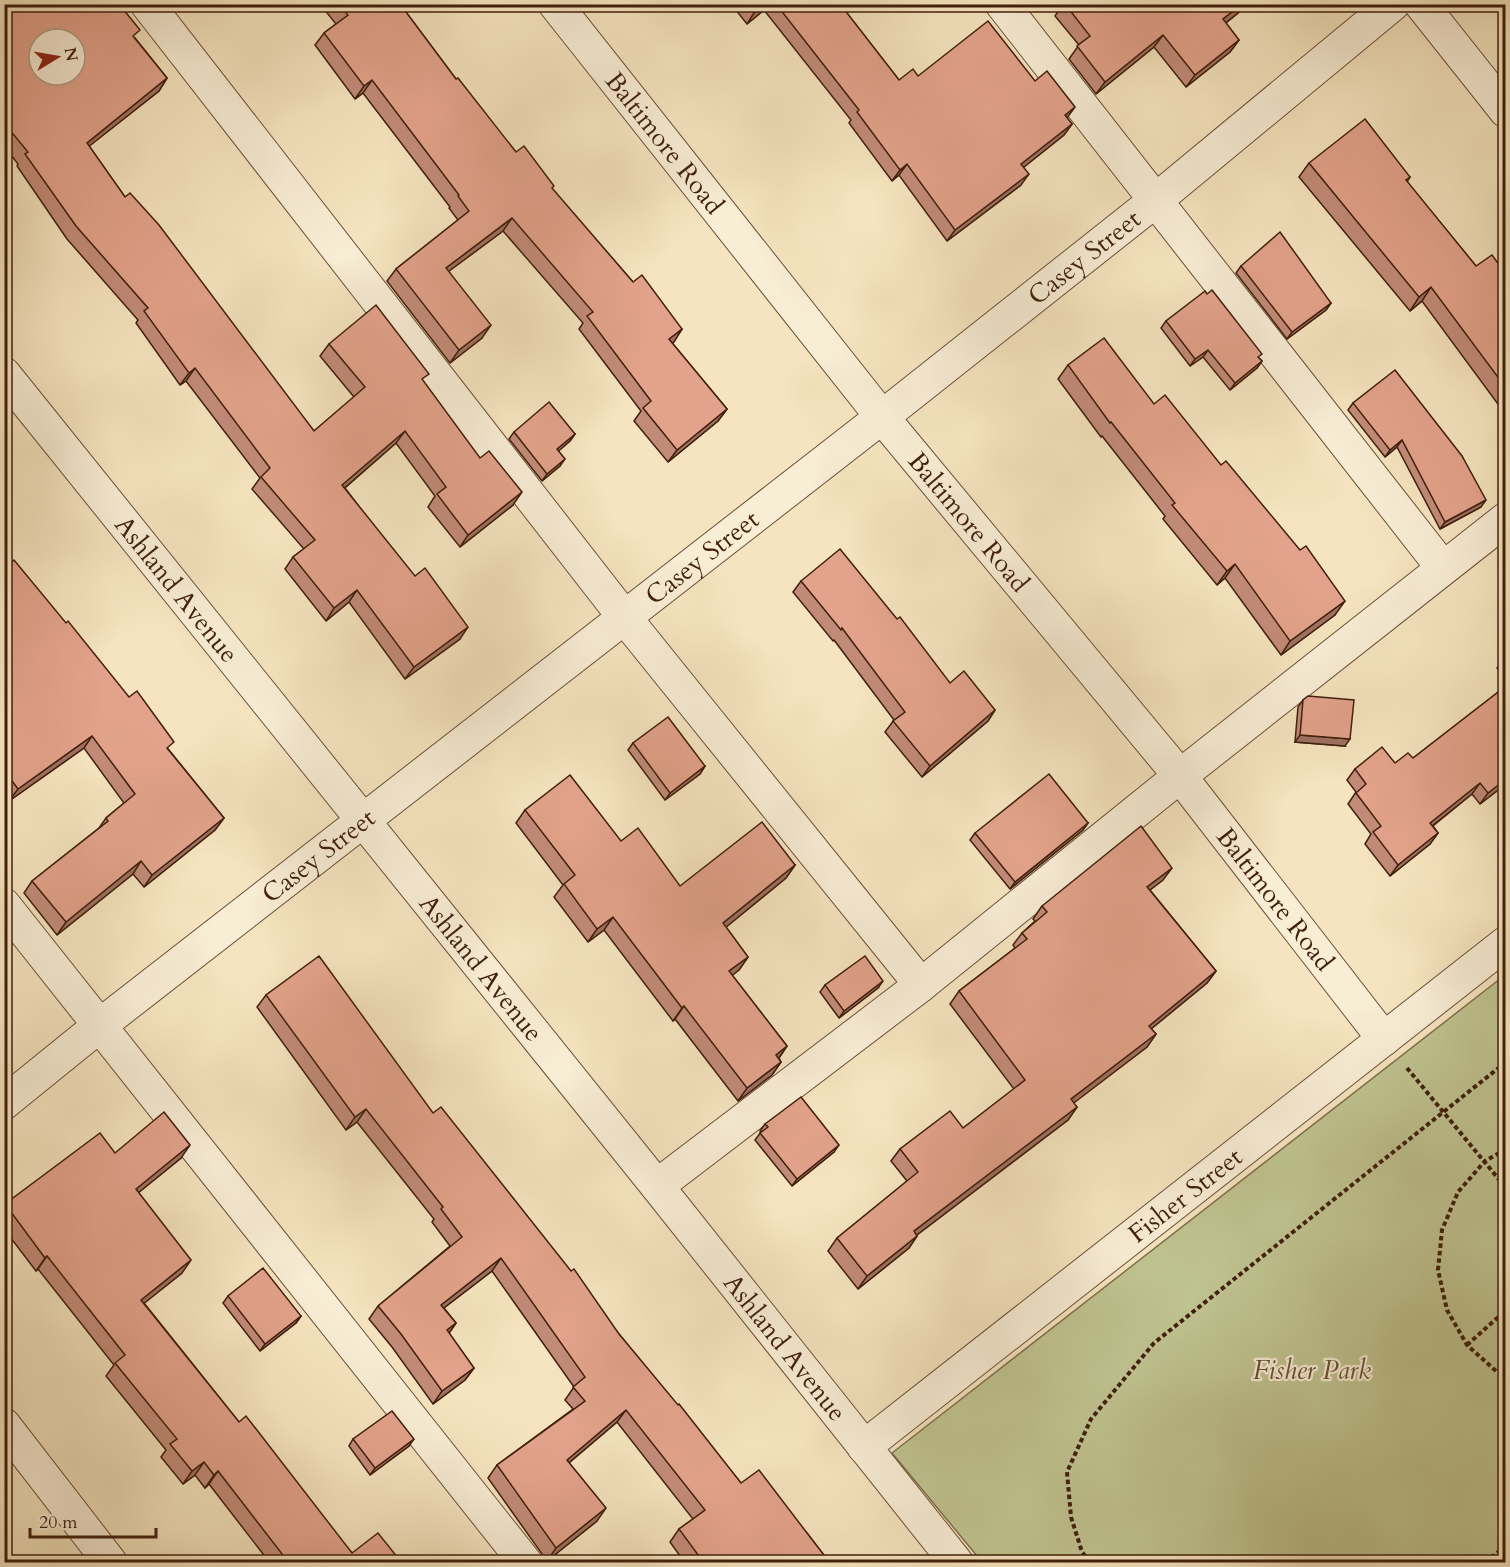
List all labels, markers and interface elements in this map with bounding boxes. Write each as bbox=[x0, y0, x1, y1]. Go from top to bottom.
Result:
north arrow bbox=[27, 27, 87, 87]
text: N bbox=[59, 45, 83, 63]
street label: Baltimore Road bbox=[597, 65, 732, 222]
street label: Casey Street bbox=[1021, 202, 1148, 313]
street label: Baltimore Road bbox=[900, 445, 1037, 600]
street label: Casey Street bbox=[638, 502, 766, 613]
street label: Ashland Avenue bbox=[107, 509, 246, 670]
street label: Casey Street bbox=[255, 801, 383, 911]
street label: Baltimore Road bbox=[1208, 820, 1342, 978]
street label: Ashland Avenue bbox=[411, 887, 551, 1049]
street label: Fisher Street bbox=[1121, 1140, 1250, 1251]
street label: Ashland Avenue bbox=[715, 1266, 854, 1429]
park label: Fisher Park bbox=[1253, 1353, 1371, 1388]
scale bar bbox=[30, 1501, 156, 1539]
text: 20 m bbox=[39, 1510, 78, 1535]

